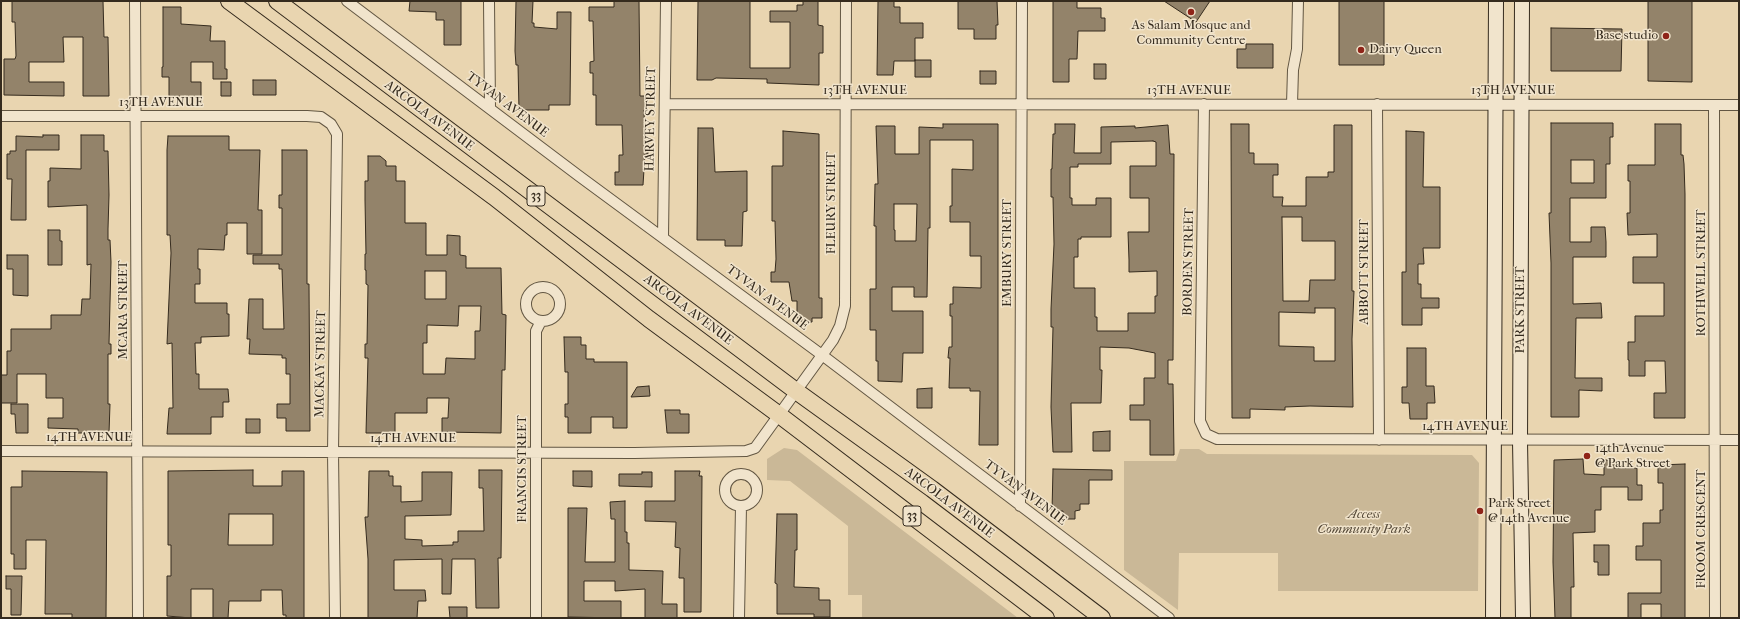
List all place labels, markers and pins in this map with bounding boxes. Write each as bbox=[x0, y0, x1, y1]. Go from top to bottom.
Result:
marker: As Salam Mosque and Community Centre bbox=[1186, 7, 1196, 17]
place label: As Salam Mosque and Community Centre bbox=[1132, 18, 1250, 49]
place label: Base studio bbox=[1595, 28, 1658, 44]
marker: Base studio bbox=[1661, 31, 1671, 41]
place label: Dairy Queen bbox=[1369, 42, 1442, 58]
marker: Dairy Queen bbox=[1356, 45, 1366, 55]
place label: 14th Avenue @ Park Street bbox=[1595, 441, 1670, 472]
marker: 14th Avenue @ Park Street bbox=[1582, 451, 1592, 461]
place label: Park Street @ 14th Avenue bbox=[1488, 496, 1569, 527]
marker: Park Street @ 14th Avenue bbox=[1475, 506, 1485, 516]

